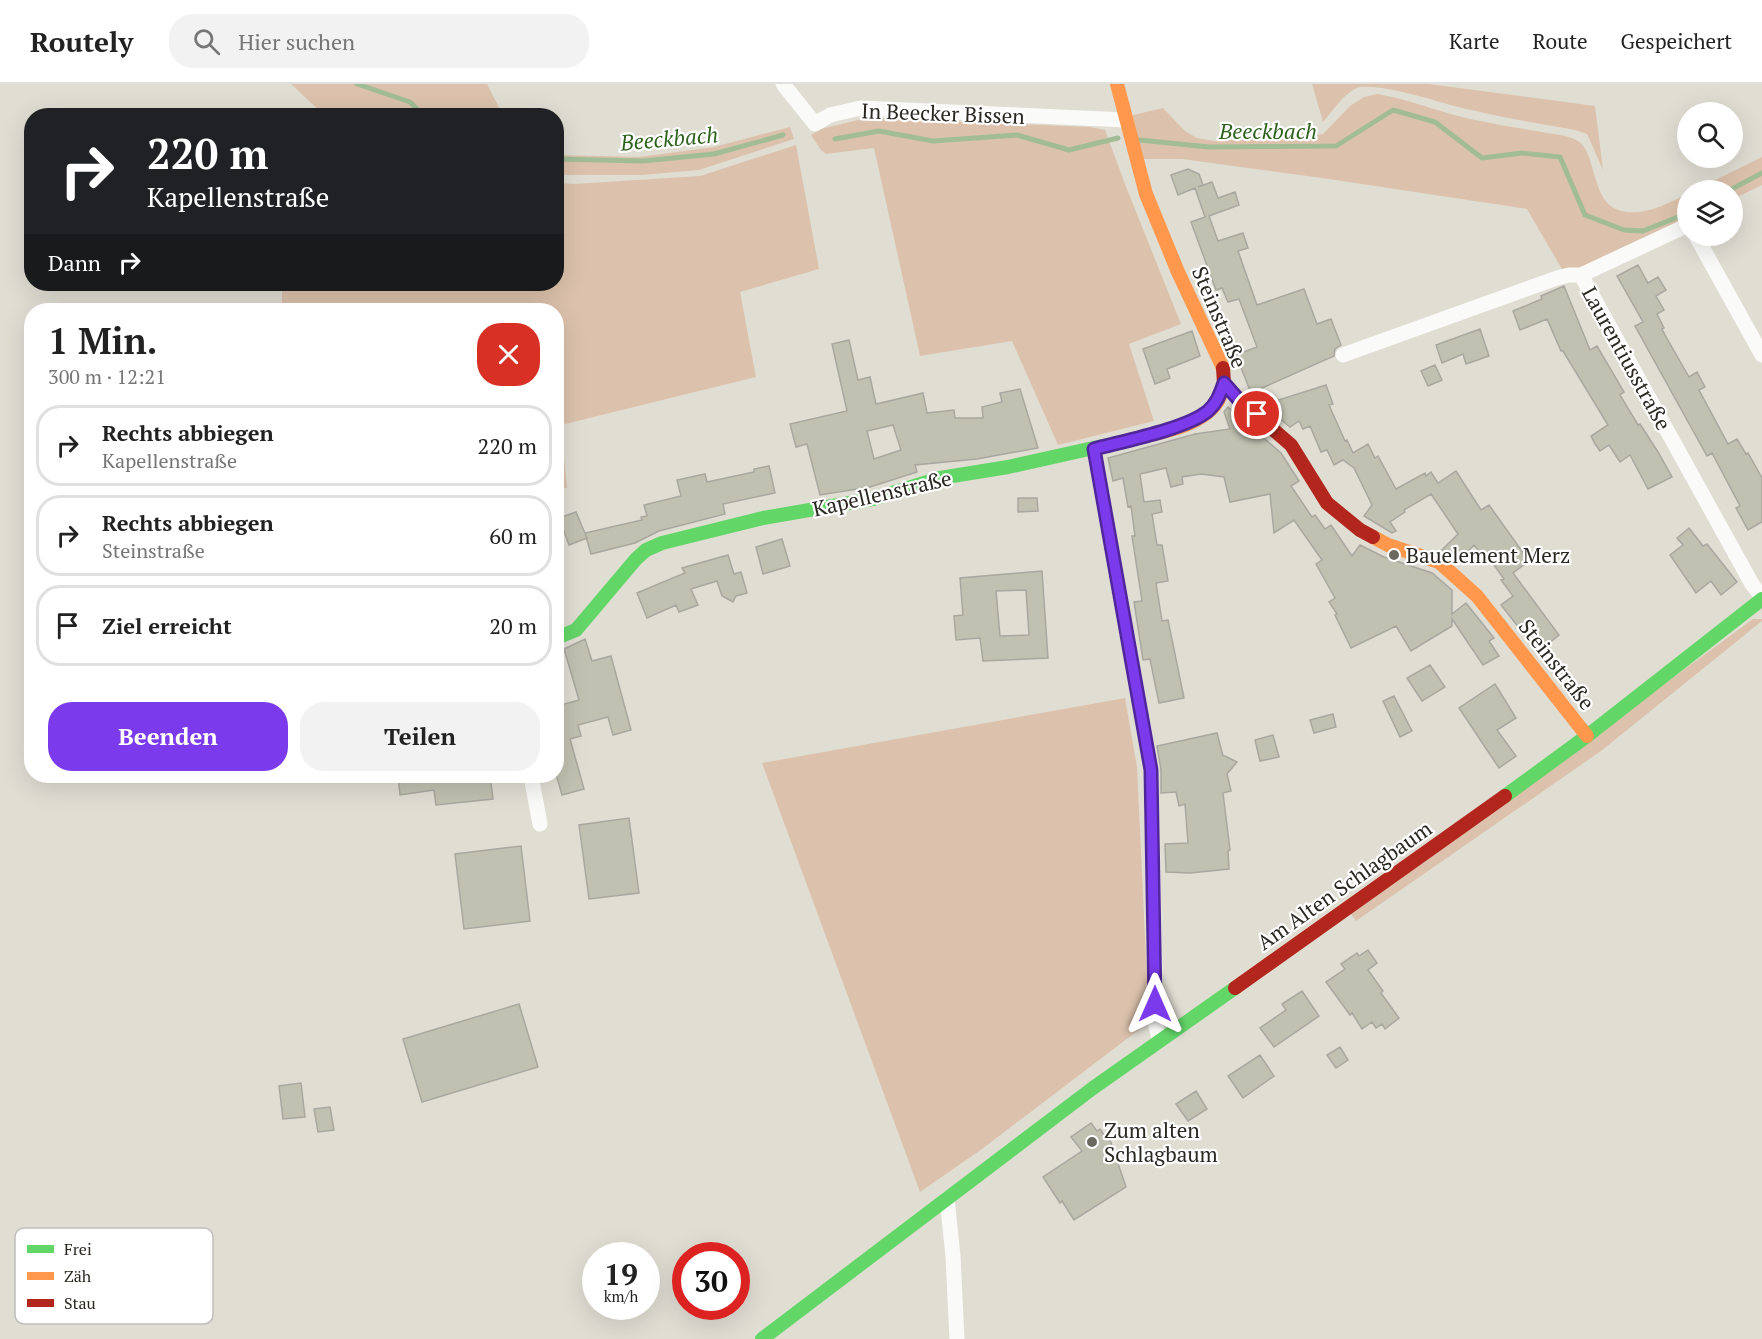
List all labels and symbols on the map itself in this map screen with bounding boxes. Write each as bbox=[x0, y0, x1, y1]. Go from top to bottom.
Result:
street label: In Beecker Bissen bbox=[861, 96, 1026, 130]
water label: Beeckbach bbox=[1218, 116, 1317, 145]
water label: Beeckbach bbox=[618, 119, 719, 157]
street label: Steinstraße bbox=[1186, 262, 1254, 372]
street label: Laurentiusstraße bbox=[1576, 281, 1678, 435]
pin bbox=[1231, 388, 1282, 439]
street label: Kapellenstraße bbox=[810, 463, 954, 523]
place label: Bauelement Merz bbox=[1406, 541, 1570, 569]
marker: Bauelement Merz bbox=[1387, 548, 1401, 562]
street label: Steinstraße bbox=[1513, 613, 1601, 715]
street label: Am Alten Schlagbaum bbox=[1251, 814, 1437, 956]
position arrow bbox=[1123, 972, 1187, 1036]
place label: Zum alten Schlagbaum bbox=[1104, 1116, 1218, 1168]
marker: Zum alten Schlagbaum bbox=[1085, 1135, 1099, 1149]
legend bbox=[15, 1228, 213, 1324]
text: Frei bbox=[64, 1238, 92, 1260]
speed limit sign: 30 bbox=[672, 1242, 750, 1320]
text: Zäh bbox=[64, 1265, 92, 1287]
text: Stau bbox=[64, 1292, 96, 1314]

